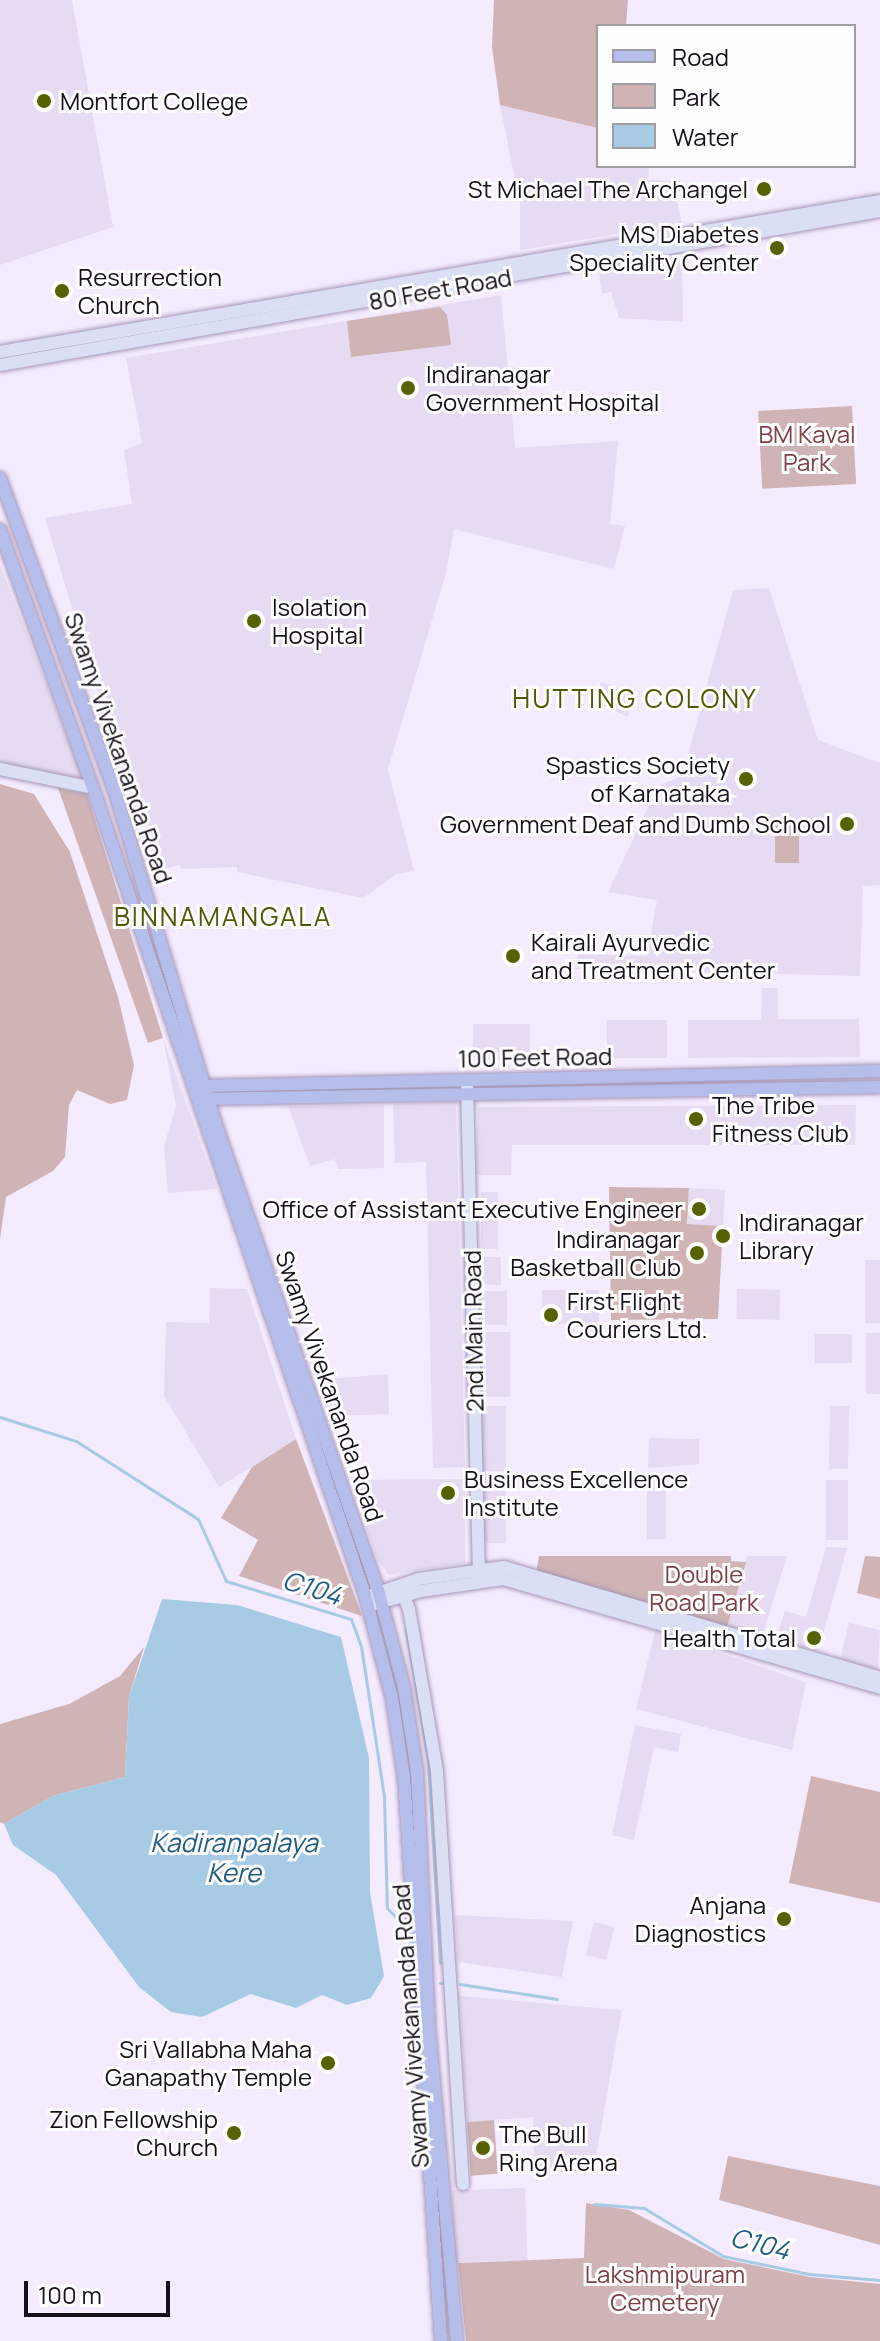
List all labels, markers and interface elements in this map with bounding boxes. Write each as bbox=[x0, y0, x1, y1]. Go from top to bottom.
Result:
legend bbox=[596, 24, 856, 168]
text: Road bbox=[672, 40, 729, 73]
text: Park bbox=[672, 80, 720, 113]
place label: Montfort College bbox=[60, 87, 248, 115]
marker: Montfort College bbox=[35, 92, 53, 110]
text: Water bbox=[672, 120, 739, 153]
place label: St Michael The Archangel bbox=[468, 175, 748, 203]
marker: St Michael The Archangel bbox=[755, 180, 773, 198]
place label: MS Diabetes Speciality Center bbox=[569, 220, 759, 276]
marker: MS Diabetes Speciality Center bbox=[766, 237, 788, 259]
street label: 80 Feet Road bbox=[366, 262, 514, 316]
place label: Resurrection Church bbox=[78, 263, 222, 319]
marker: Resurrection Church bbox=[53, 282, 71, 300]
place label: Indiranagar Government Hospital bbox=[426, 360, 659, 416]
marker: Indiranagar Government Hospital bbox=[397, 377, 419, 399]
park label: BM Kaval Park bbox=[758, 420, 856, 476]
place label: Isolation Hospital bbox=[272, 593, 367, 649]
street label: Swamy Vivekananda Road bbox=[59, 609, 179, 887]
marker: Isolation Hospital bbox=[243, 610, 265, 632]
district label: HUTTING COLONY bbox=[512, 683, 758, 715]
place label: Spastics Society of Karnataka bbox=[546, 751, 730, 807]
marker: Spastics Society of Karnataka bbox=[737, 770, 755, 788]
place label: Government Deaf and Dumb School bbox=[440, 810, 831, 838]
marker: Government Deaf and Dumb School bbox=[838, 815, 856, 833]
district label: BINNAMANGALA bbox=[114, 901, 332, 933]
place label: Kairali Ayurvedic and Treatment Center bbox=[531, 928, 775, 984]
marker: Kairali Ayurvedic and Treatment Center bbox=[502, 945, 524, 967]
street label: 100 Feet Road bbox=[458, 1041, 612, 1073]
place label: The Tribe Fitness Club bbox=[712, 1091, 849, 1147]
marker: The Tribe Fitness Club bbox=[687, 1110, 705, 1128]
place label: Office of Assistant Executive Engineer bbox=[262, 1195, 683, 1223]
marker: Office of Assistant Executive Engineer bbox=[690, 1200, 708, 1218]
place label: Indiranagar Library bbox=[739, 1208, 864, 1264]
place label: Indiranagar Basketball Club bbox=[510, 1225, 681, 1281]
marker: Indiranagar Library bbox=[714, 1227, 732, 1245]
marker: Indiranagar Basketball Club bbox=[688, 1244, 706, 1262]
street label: Swamy Vivekananda Road bbox=[270, 1247, 390, 1525]
street label: 2nd Main Road bbox=[457, 1250, 489, 1412]
place label: First Flight Couriers Ltd. bbox=[567, 1287, 708, 1343]
marker: First Flight Couriers Ltd. bbox=[542, 1306, 560, 1324]
place label: Business Excellence Institute bbox=[464, 1465, 688, 1521]
marker: Business Excellence Institute bbox=[439, 1484, 457, 1502]
park label: Double Road Park bbox=[649, 1560, 759, 1616]
water label: C104 bbox=[279, 1564, 345, 1612]
place label: Health Total bbox=[663, 1624, 796, 1652]
marker: Health Total bbox=[803, 1627, 825, 1649]
water label: Kadiranpalaya Kere bbox=[150, 1827, 318, 1888]
street label: Swamy Vivekananda Road bbox=[386, 1883, 434, 2169]
place label: Anjana Diagnostics bbox=[635, 1891, 766, 1947]
marker: Anjana Diagnostics bbox=[773, 1908, 795, 1930]
place label: Sri Vallabha Maha Ganapathy Temple bbox=[105, 2035, 312, 2091]
marker: Sri Vallabha Maha Ganapathy Temple bbox=[319, 2054, 337, 2072]
place label: Zion Fellowship Church bbox=[49, 2105, 218, 2161]
place label: The Bull Ring Arena bbox=[499, 2120, 618, 2176]
marker: Zion Fellowship Church bbox=[225, 2124, 243, 2142]
marker: The Bull Ring Arena bbox=[474, 2139, 492, 2157]
water label: C104 bbox=[727, 2222, 793, 2266]
park label: Lakshmipuram Cemetery bbox=[585, 2260, 745, 2316]
scale bar bbox=[28, 2265, 174, 2315]
text: 100 m bbox=[38, 2278, 102, 2311]

